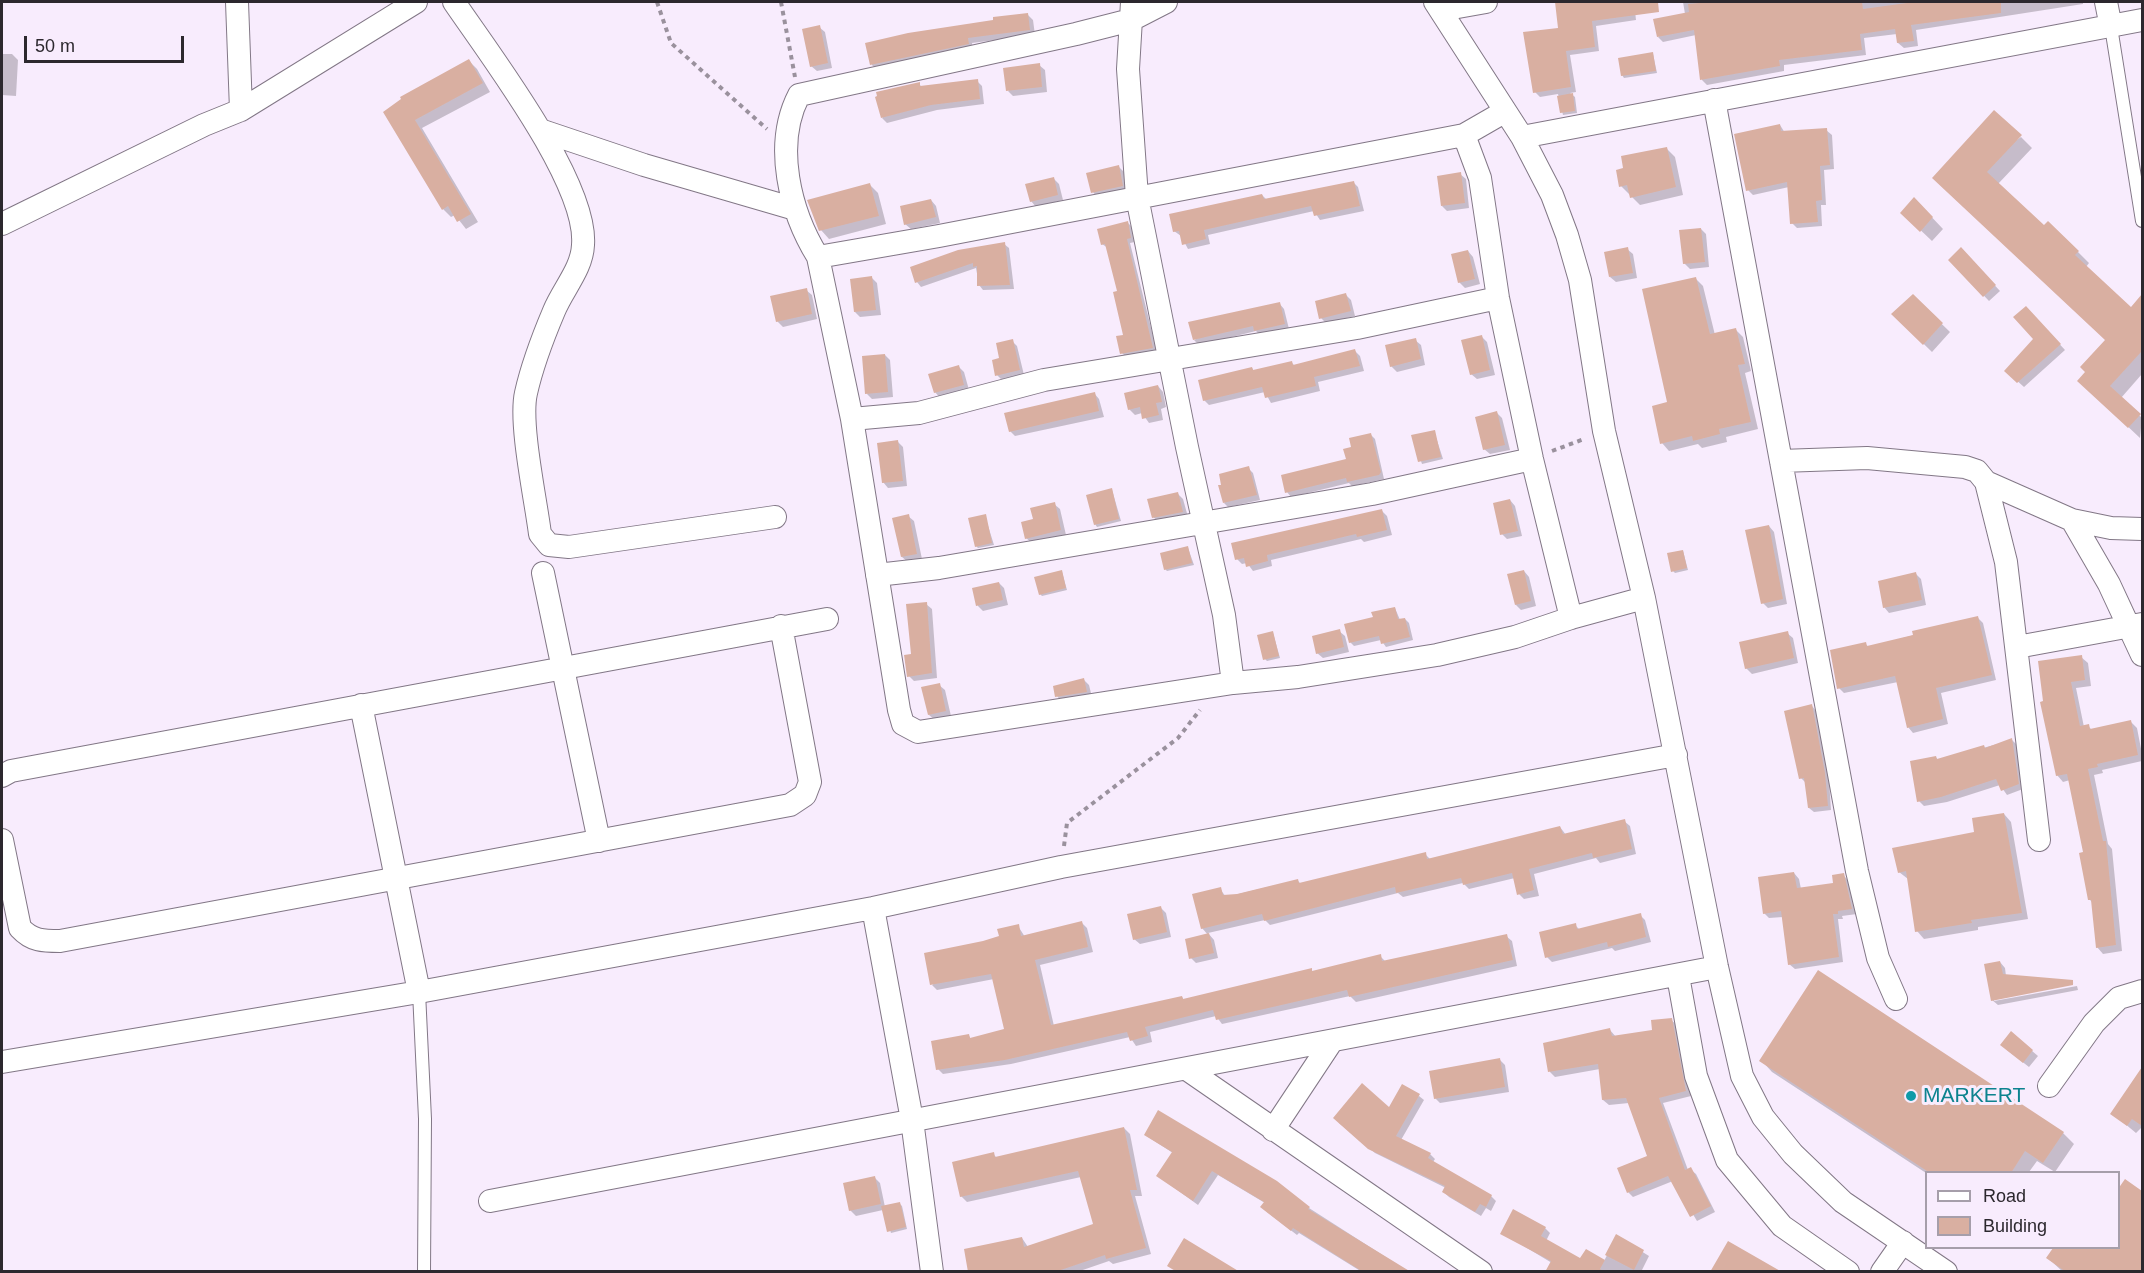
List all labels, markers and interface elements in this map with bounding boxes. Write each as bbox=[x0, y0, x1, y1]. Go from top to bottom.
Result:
scale bar bbox=[27, 24, 188, 62]
text: 50 m bbox=[35, 36, 75, 56]
place label: MARKERT bbox=[1923, 1083, 2025, 1109]
marker: MARKERT bbox=[1904, 1089, 1918, 1103]
legend bbox=[1925, 1171, 2120, 1249]
text: Road bbox=[1983, 1186, 2026, 1206]
text: Building bbox=[1983, 1216, 2047, 1236]

